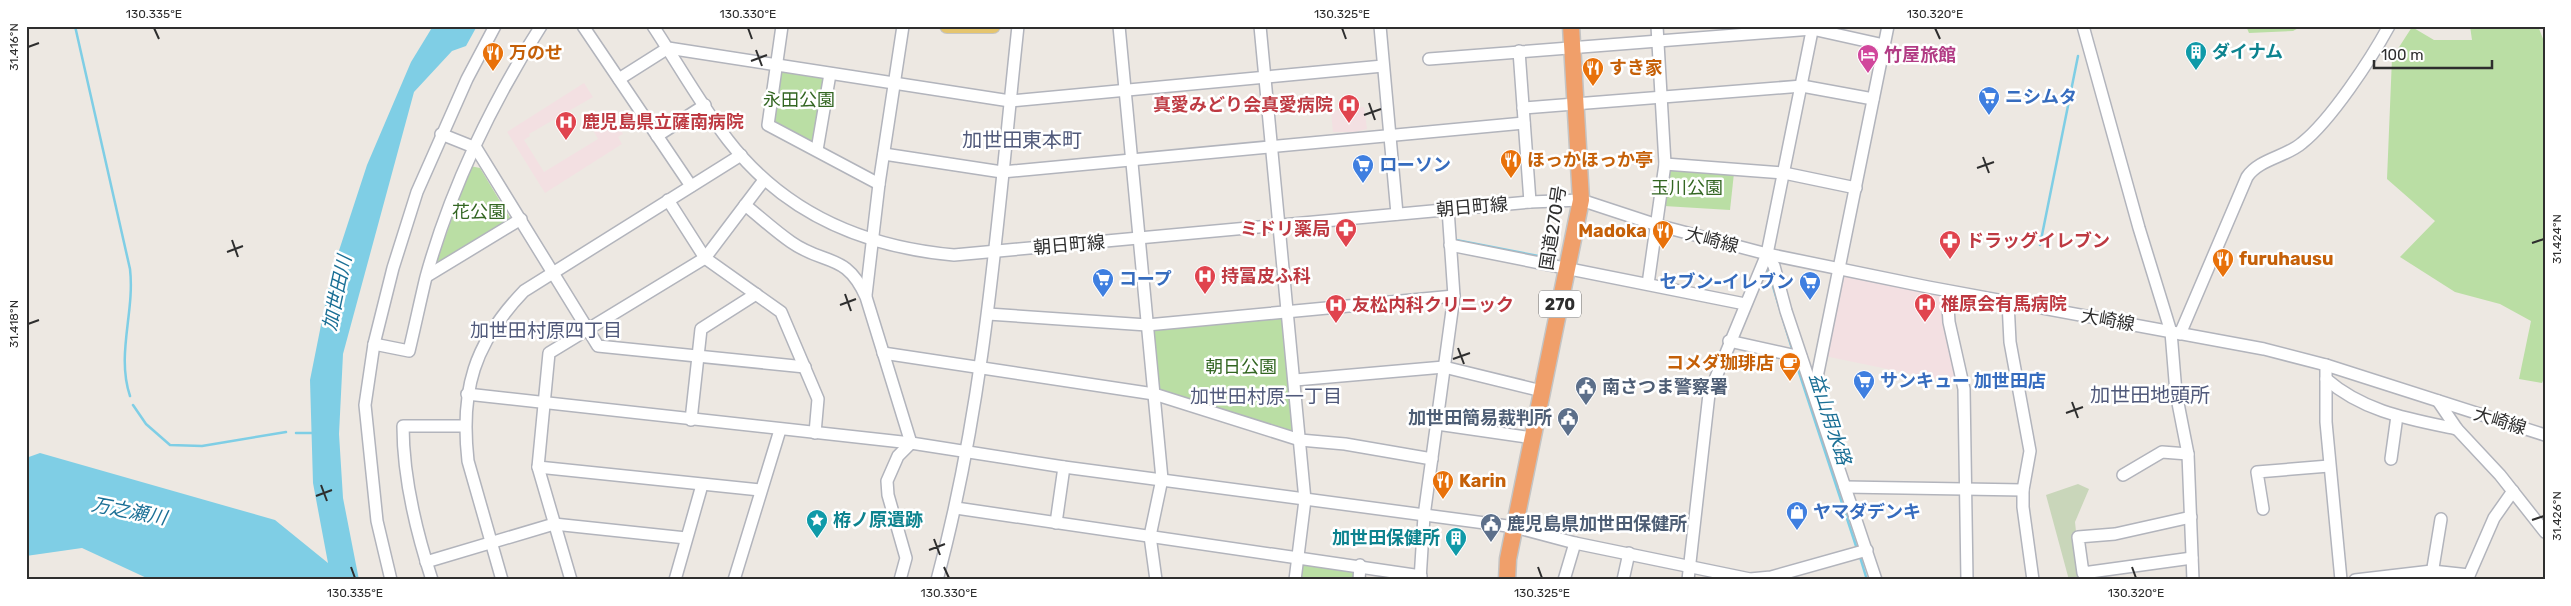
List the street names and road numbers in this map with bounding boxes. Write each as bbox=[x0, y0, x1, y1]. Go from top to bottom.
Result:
street label: 国道270号 bbox=[1535, 184, 1571, 272]
street label: 朝日町線 bbox=[1435, 193, 1509, 221]
street label: 大崎線 bbox=[1683, 222, 1741, 258]
street label: 朝日町線 bbox=[1032, 231, 1106, 259]
road number: 270 bbox=[1539, 290, 1581, 318]
street label: 大崎線 bbox=[2080, 304, 2136, 336]
street label: 大崎線 bbox=[2471, 403, 2529, 439]

